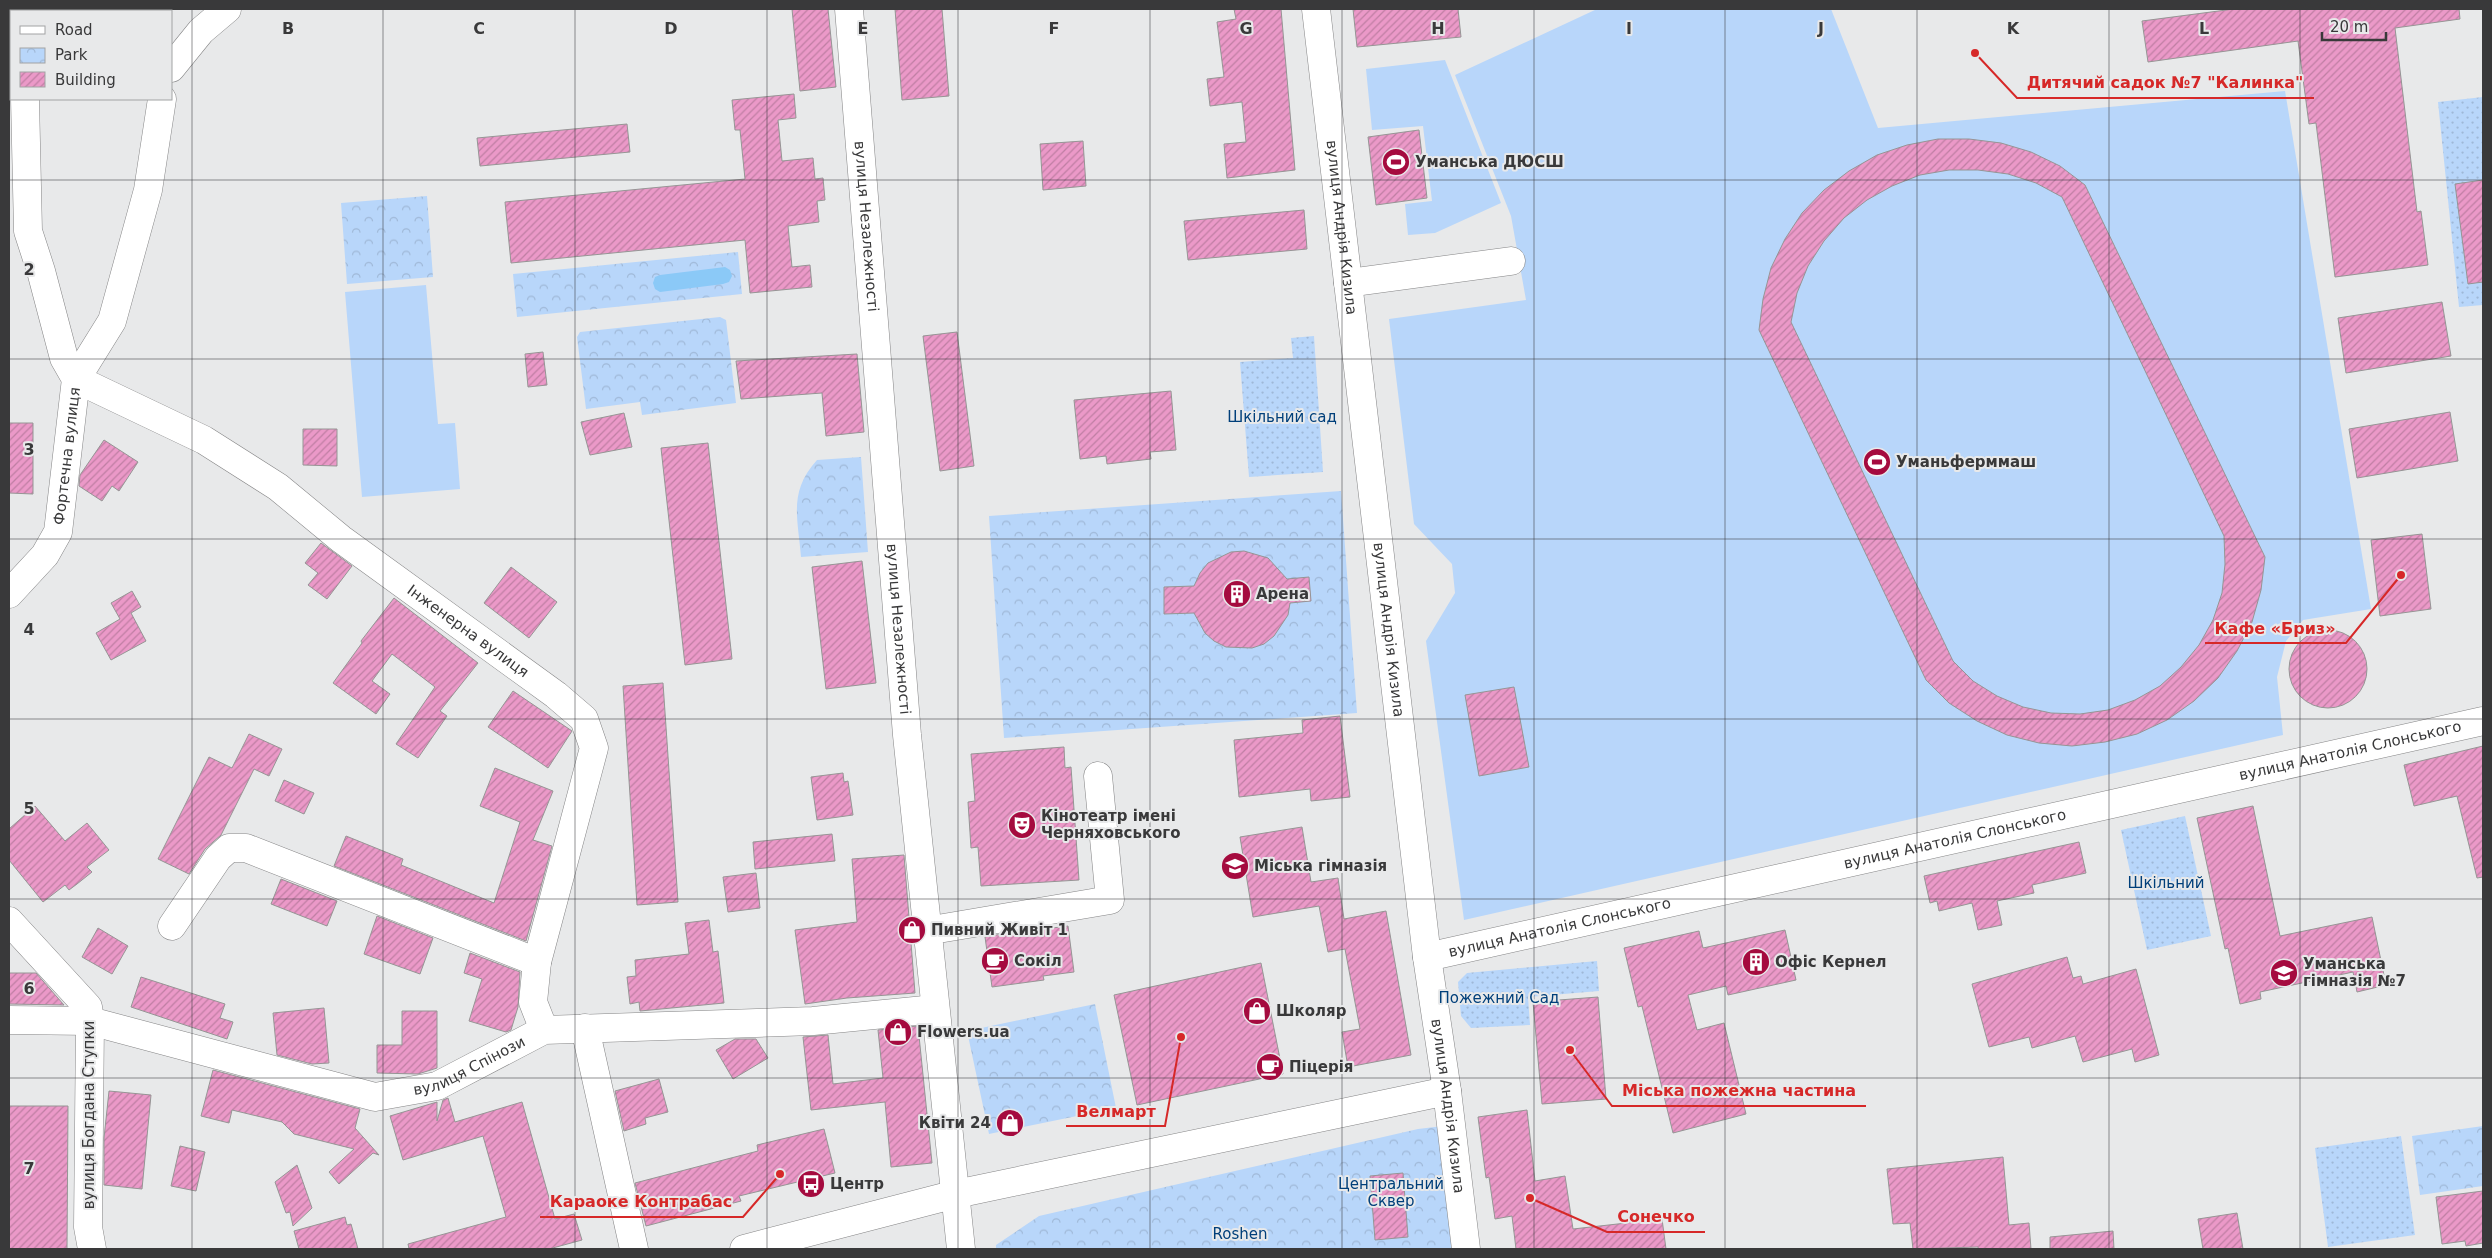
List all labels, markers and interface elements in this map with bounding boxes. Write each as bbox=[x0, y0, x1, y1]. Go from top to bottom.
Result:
legend bbox=[10, 10, 172, 100]
scale bar bbox=[2322, 10, 2386, 42]
text: 20 m bbox=[2330, 18, 2368, 36]
text: B bbox=[282, 19, 294, 38]
text: C bbox=[473, 19, 485, 38]
text: D bbox=[664, 19, 678, 38]
text: E bbox=[858, 19, 868, 38]
text: F bbox=[1049, 19, 1059, 38]
text: G bbox=[1239, 19, 1253, 38]
text: H bbox=[1431, 19, 1445, 38]
text: I bbox=[1626, 19, 1632, 38]
text: J bbox=[1817, 19, 1824, 38]
text: K bbox=[2007, 19, 2020, 38]
text: L bbox=[2199, 19, 2209, 38]
text: Road bbox=[55, 21, 93, 39]
text: Park bbox=[55, 46, 88, 64]
callout: Дитячий садок №7 "Калинка" bbox=[2017, 67, 2314, 98]
text: Building bbox=[55, 71, 116, 89]
text: Дитячий садок №7 "Калинка" bbox=[2027, 73, 2303, 92]
street label: вулиця Андрія Кизила bbox=[1322, 139, 1361, 316]
street label: вулиця Незалежності bbox=[851, 140, 882, 312]
sports icon: Уманська ДЮСШ bbox=[1381, 147, 1411, 177]
place label: Уманська ДЮСШ bbox=[1415, 153, 1564, 171]
text: 2 bbox=[23, 260, 35, 279]
street label: Фортечна вулиця bbox=[50, 386, 84, 526]
park label: Шкільний сад bbox=[1227, 408, 1337, 426]
text: 3 bbox=[23, 440, 35, 459]
sports icon: Уманьферммаш bbox=[1862, 447, 1892, 477]
place label: Уманьферммаш bbox=[1896, 453, 2036, 471]
street label: вулиця Андрія Кизила bbox=[1370, 541, 1408, 718]
street label: вулиця Незалежності bbox=[883, 543, 914, 715]
building icon: Арена bbox=[1222, 579, 1252, 609]
street label: Інженерна вулиця bbox=[404, 581, 532, 681]
place label: Арена bbox=[1256, 585, 1309, 603]
callout: Кафе «Бриз» bbox=[2205, 612, 2346, 643]
text: Кафе «Бриз» bbox=[2215, 619, 2336, 638]
text: 4 bbox=[23, 620, 35, 639]
street label: вулиця Анатолія Слонського bbox=[2237, 717, 2463, 784]
text: 5 bbox=[23, 799, 35, 818]
street label: вулиця Анатолія Слонського bbox=[1842, 805, 2068, 873]
place label: Кінотеатр імені Черняховського bbox=[1041, 807, 1181, 842]
theatre icon: Кінотеатр імені Черняховського bbox=[1007, 810, 1037, 840]
school or university icon: Міська гімназія bbox=[1220, 851, 1250, 881]
place label: Міська гімназія bbox=[1254, 857, 1387, 875]
park label: Шкільний bbox=[2128, 874, 2205, 892]
street label: вулиця Анатолія Слонського bbox=[1447, 894, 1673, 961]
shop icon: Пивний Живіт 1 bbox=[897, 915, 927, 945]
place label: Пивний Живіт 1 bbox=[931, 921, 1068, 939]
cafe icon: Сокіл bbox=[980, 946, 1010, 976]
building icon: Офіс Кернел bbox=[1741, 947, 1771, 977]
place label: Сокіл bbox=[1014, 952, 1062, 970]
place label: Офіс Кернел bbox=[1775, 953, 1887, 971]
place label: Уманська гімназія №7 bbox=[2303, 955, 2406, 990]
school or university icon: Уманська гімназія №7 bbox=[2269, 958, 2299, 988]
text: 6 bbox=[23, 979, 35, 998]
park label: Пожежний Сад bbox=[1439, 989, 1559, 1007]
shop icon: Школяр bbox=[1242, 996, 1272, 1026]
place label: Школяр bbox=[1276, 1002, 1347, 1020]
shop icon: Flowers.ua bbox=[883, 1017, 913, 1047]
street label: вулиця Андрія Кизила bbox=[1427, 1018, 1468, 1194]
street label: вулиця Богдана Ступки bbox=[80, 1021, 98, 1209]
place label: Flowers.ua bbox=[917, 1023, 1010, 1041]
street label: вулиця Спінози bbox=[412, 1032, 528, 1099]
cafe icon: Піцерія bbox=[1255, 1052, 1285, 1082]
place label: Піцерія bbox=[1289, 1058, 1354, 1076]
callout: Міська пожежна частина bbox=[1612, 1075, 1866, 1106]
text: Міська пожежна частина bbox=[1622, 1081, 1856, 1100]
callout: Велмарт bbox=[1066, 1095, 1165, 1126]
text: Велмарт bbox=[1076, 1102, 1156, 1121]
shop icon: Квіти 24 bbox=[995, 1108, 1025, 1138]
place label: Квіти 24 bbox=[919, 1114, 991, 1132]
text: 7 bbox=[23, 1159, 35, 1178]
bus stop icon: Центр bbox=[796, 1169, 826, 1199]
place label: Центр bbox=[830, 1175, 884, 1193]
park label: Центральний Сквер bbox=[1338, 1175, 1444, 1210]
callout: Караоке Контрабас bbox=[540, 1186, 743, 1217]
text: Караоке Контрабас bbox=[550, 1192, 732, 1211]
callout: Сонечко bbox=[1607, 1201, 1705, 1232]
text: Сонечко bbox=[1617, 1207, 1695, 1226]
park label: Roshen bbox=[1213, 1225, 1267, 1243]

